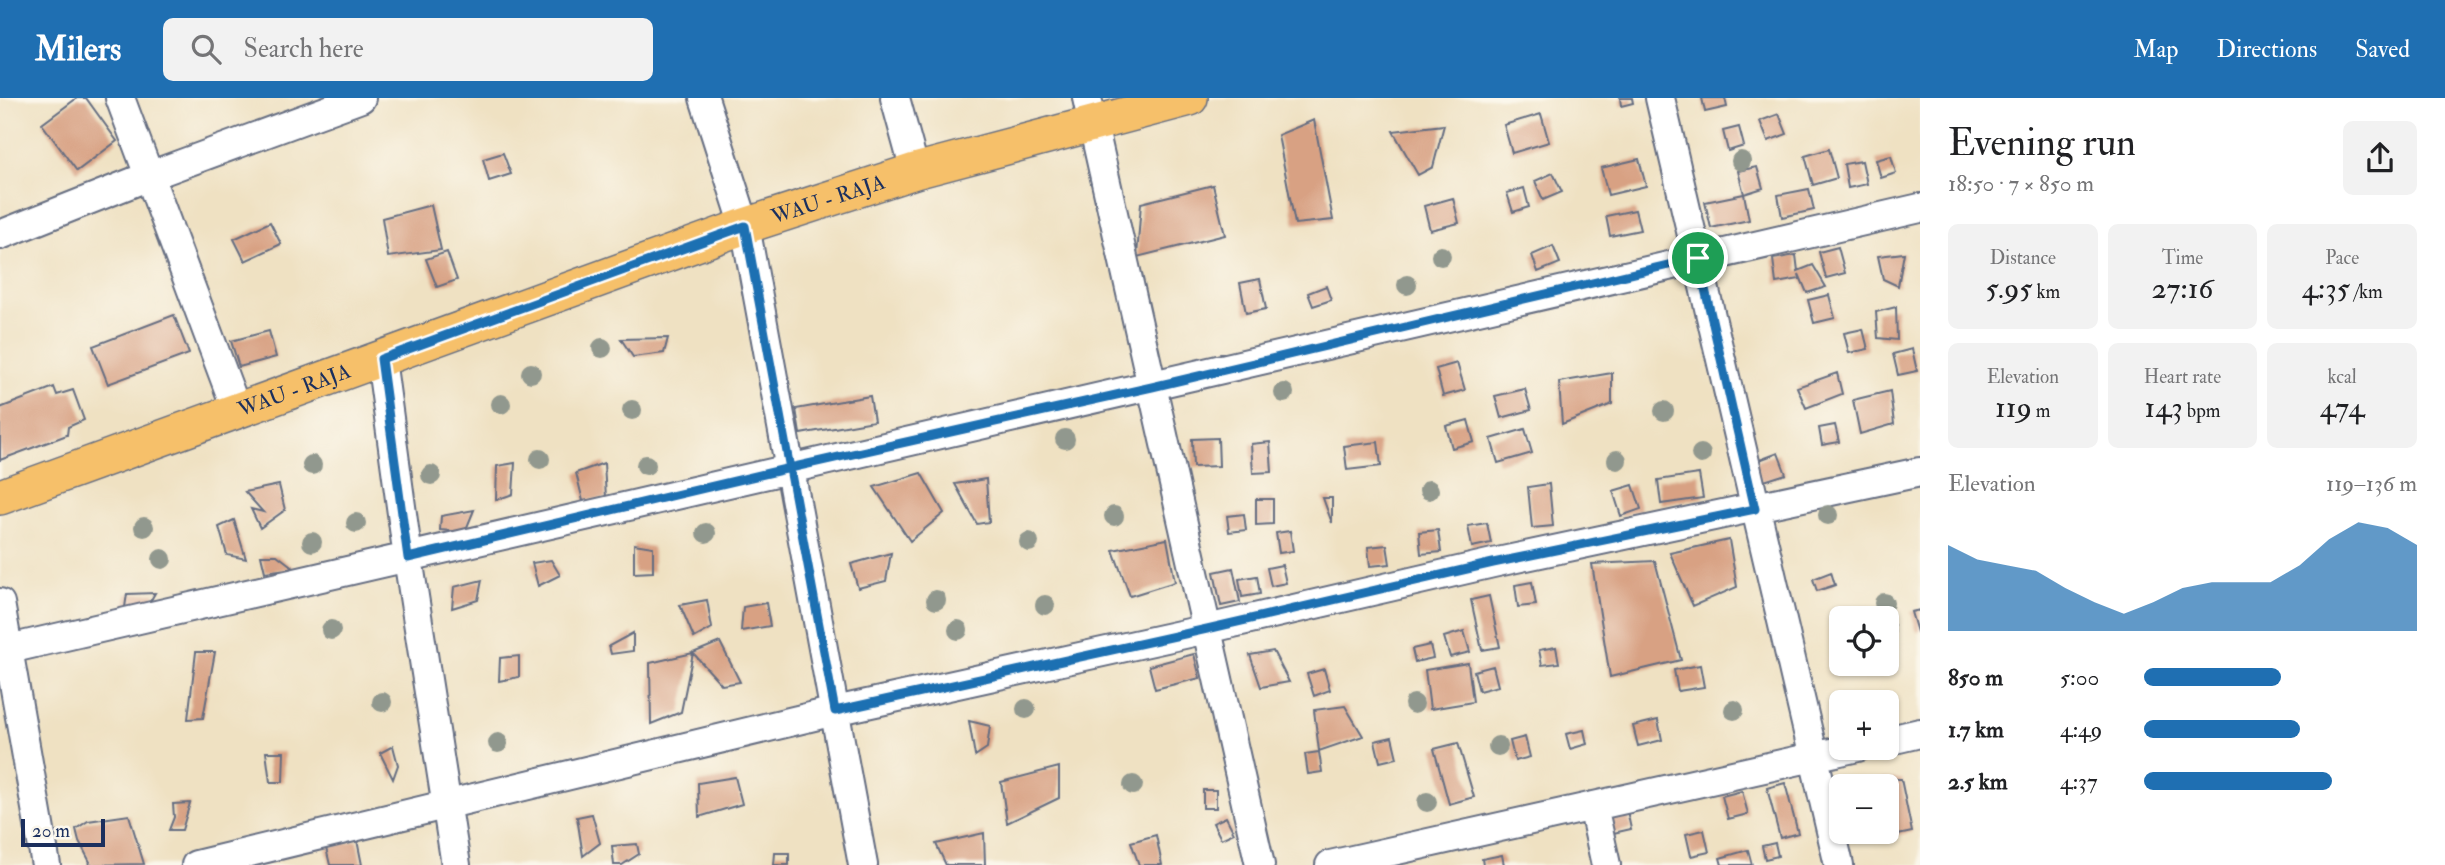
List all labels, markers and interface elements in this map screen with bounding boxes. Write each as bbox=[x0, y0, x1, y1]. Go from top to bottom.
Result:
search box bbox=[163, 18, 653, 81]
text: Milers bbox=[35, 29, 121, 70]
icon: search bbox=[187, 30, 225, 68]
text: Search here bbox=[243, 33, 364, 65]
text: Map bbox=[2133, 34, 2178, 65]
text: Directions bbox=[2216, 34, 2317, 65]
text: Saved bbox=[2355, 34, 2410, 65]
text: Evening run bbox=[1948, 119, 2136, 167]
button: share bbox=[2343, 121, 2417, 195]
street label: WAU - RAJA bbox=[767, 169, 889, 231]
text: 18:50 · 7 × 850 m bbox=[1948, 169, 2094, 198]
pin bbox=[1668, 228, 1728, 288]
icon: arrive bbox=[1679, 239, 1717, 277]
text: Distance bbox=[1990, 246, 2056, 270]
text: Time bbox=[2162, 246, 2203, 270]
text: Pace bbox=[2325, 246, 2359, 270]
text: 5.95 bbox=[1985, 270, 2032, 307]
text: 27:16 bbox=[2151, 270, 2214, 307]
text: 4:35 bbox=[2302, 270, 2350, 307]
text: km bbox=[2032, 280, 2060, 304]
text: /km bbox=[2350, 280, 2383, 304]
street label: WAU - RAJA bbox=[233, 358, 354, 424]
text: Elevation bbox=[1987, 365, 2059, 389]
text: Heart rate bbox=[2144, 365, 2221, 389]
text: kcal bbox=[2328, 365, 2357, 389]
text: 119 bbox=[1995, 389, 2032, 426]
text: 143 bbox=[2144, 389, 2183, 426]
text: 474 bbox=[2320, 389, 2364, 426]
text: m bbox=[2032, 399, 2051, 423]
text: bpm bbox=[2183, 399, 2221, 423]
text: Elevation bbox=[1948, 469, 2036, 498]
text: 119–136 m bbox=[2326, 469, 2417, 498]
map controls bbox=[1829, 606, 1899, 844]
button: locate bbox=[1829, 606, 1899, 676]
text: 850 m bbox=[1948, 663, 2003, 692]
text: 5:00 bbox=[2060, 663, 2099, 692]
button: + bbox=[1829, 690, 1899, 760]
text: 1.7 km bbox=[1948, 715, 2004, 744]
text: 4:49 bbox=[2060, 715, 2102, 744]
text: 2.5 km bbox=[1948, 767, 2008, 796]
text: 4:37 bbox=[2060, 767, 2097, 796]
button: − bbox=[1829, 774, 1899, 844]
scale bar bbox=[21, 816, 105, 848]
text: 20 m bbox=[32, 819, 70, 843]

